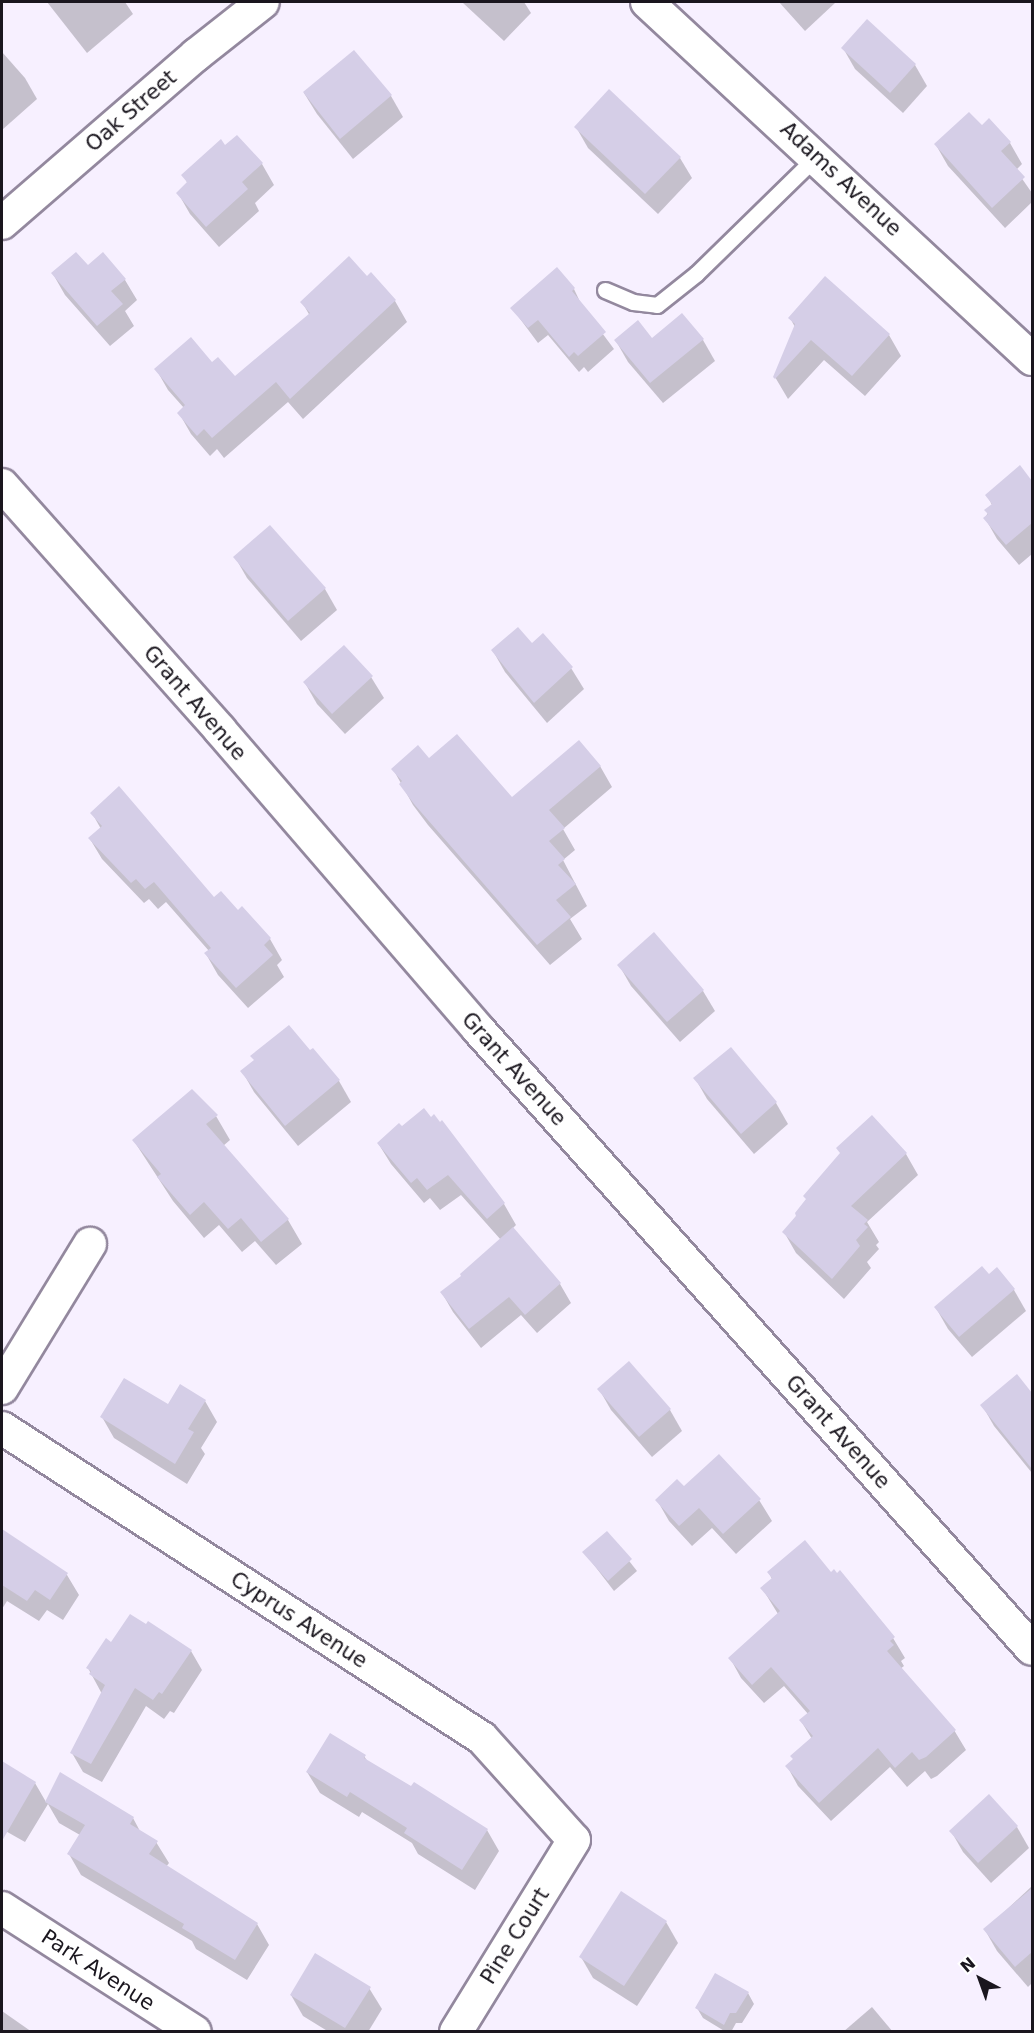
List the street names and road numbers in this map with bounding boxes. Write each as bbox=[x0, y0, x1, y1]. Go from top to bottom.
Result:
street label: Oak Street bbox=[80, 65, 182, 157]
street label: Adams Avenue bbox=[775, 116, 907, 242]
street label: Grant Avenue bbox=[138, 640, 252, 766]
street label: Grant Avenue bbox=[456, 1007, 572, 1131]
street label: Grant Avenue bbox=[780, 1370, 896, 1494]
street label: Cyprus Avenue bbox=[226, 1566, 372, 1674]
street label: Pine Court bbox=[476, 1883, 554, 1989]
street label: Park Avenue bbox=[37, 1924, 159, 2016]

